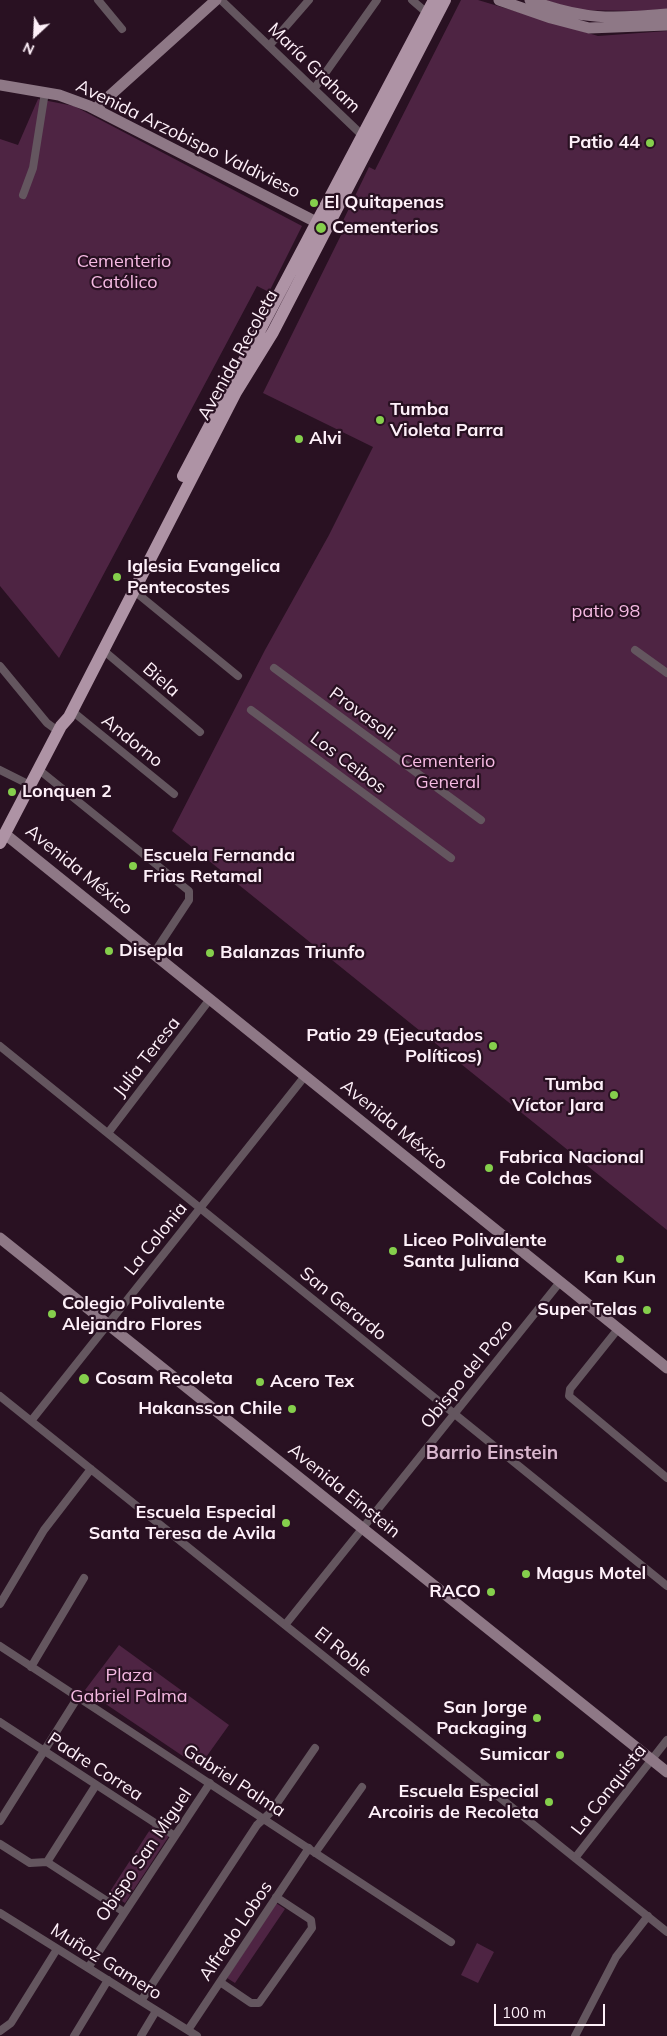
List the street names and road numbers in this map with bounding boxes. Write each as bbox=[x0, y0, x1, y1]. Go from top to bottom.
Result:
street label: María Graham bbox=[263, 19, 365, 117]
street label: Avenida Arzobispo Valdivieso bbox=[72, 75, 304, 203]
street label: Avenida Recoleta bbox=[193, 286, 283, 424]
street label: Biela bbox=[138, 658, 184, 702]
street label: Provasoli bbox=[325, 683, 399, 745]
street label: Andorno bbox=[97, 710, 167, 772]
street label: Los Ceibos bbox=[306, 727, 390, 799]
street label: Avenida México bbox=[21, 820, 137, 920]
street label: Julia Teresa bbox=[109, 1013, 185, 1101]
street label: Avenida México bbox=[336, 1075, 452, 1175]
street label: La Colonia bbox=[120, 1198, 192, 1280]
street label: San Gerardo bbox=[295, 1263, 391, 1345]
street label: Obispo del Pozo bbox=[416, 1315, 518, 1433]
street label: Avenida Einstein bbox=[284, 1439, 404, 1543]
street label: El Roble bbox=[310, 1623, 376, 1681]
street label: Padre Correa bbox=[43, 1728, 147, 1806]
street label: Gabriel Palma bbox=[179, 1740, 289, 1822]
street label: La Conquista bbox=[567, 1740, 651, 1840]
street label: Obispo San Miguel bbox=[91, 1784, 197, 1926]
street label: Alfredo Lobos bbox=[195, 1877, 277, 1985]
street label: Muñoz Gamero bbox=[46, 1919, 166, 2005]

